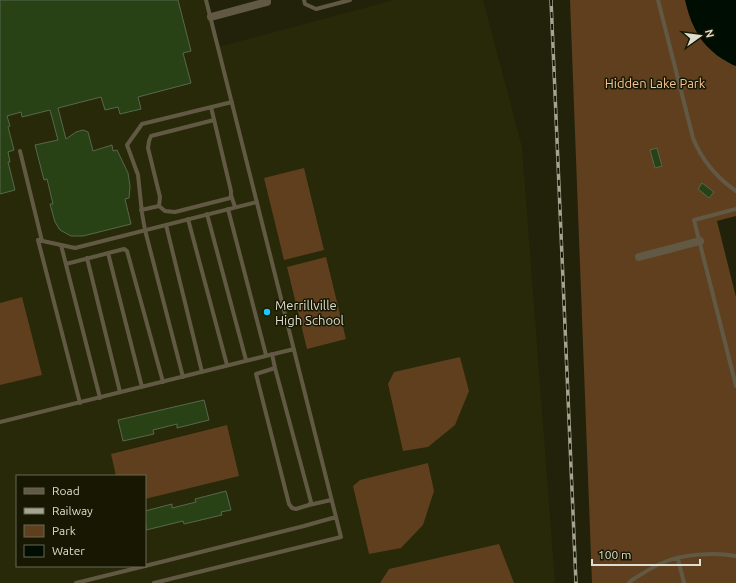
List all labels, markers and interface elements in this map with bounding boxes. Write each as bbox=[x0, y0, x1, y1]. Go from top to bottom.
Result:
north arrow bbox=[680, 16, 720, 56]
text: N bbox=[703, 28, 717, 39]
park label: Hidden Lake Park bbox=[605, 76, 706, 90]
place label: Merrillville High School bbox=[275, 298, 345, 327]
marker: Merrillville High School bbox=[262, 307, 272, 317]
legend bbox=[16, 475, 146, 567]
text: Road bbox=[52, 484, 80, 497]
text: Railway bbox=[52, 504, 93, 517]
text: Park bbox=[52, 524, 76, 537]
scale bar bbox=[592, 541, 700, 567]
text: Water bbox=[52, 544, 85, 557]
text: 100 m bbox=[598, 548, 631, 561]

